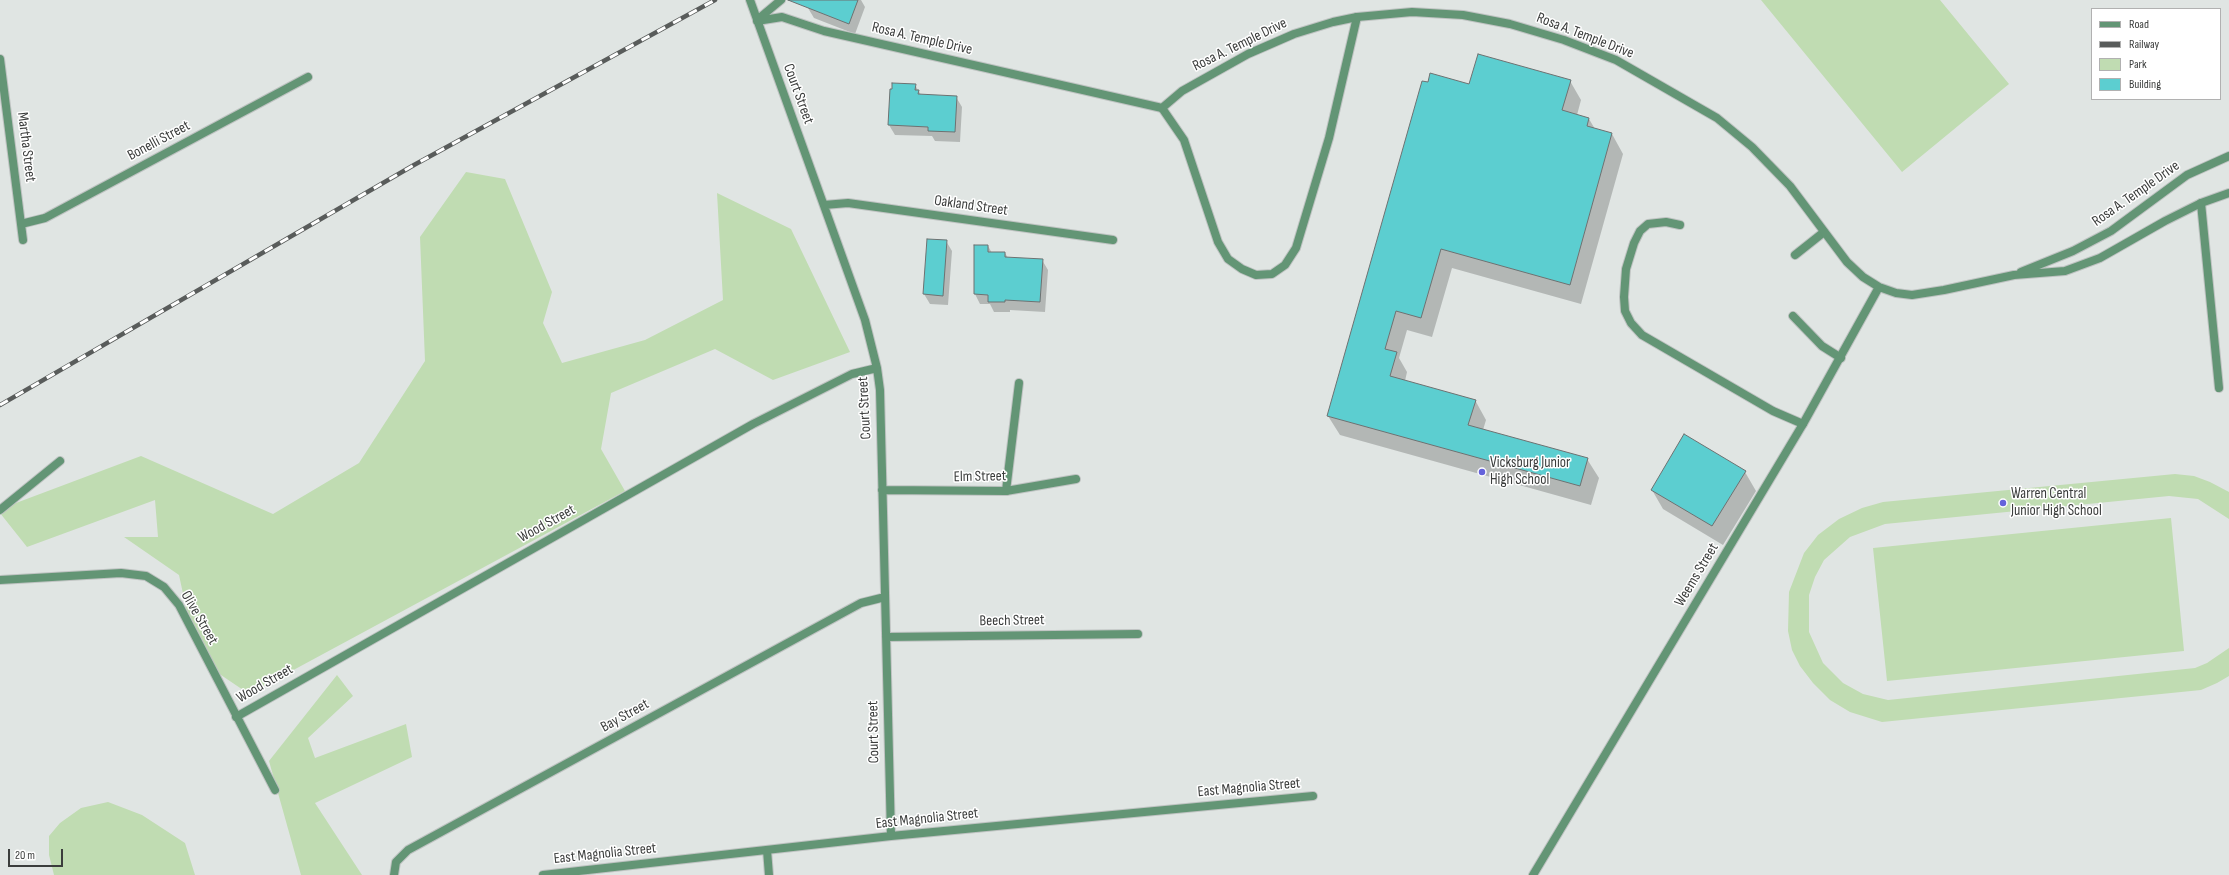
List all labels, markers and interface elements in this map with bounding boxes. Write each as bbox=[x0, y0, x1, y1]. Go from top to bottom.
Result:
legend bbox=[2091, 8, 2221, 100]
street label: Rosa A. Temple Drive bbox=[1534, 9, 1636, 63]
street label: Rosa A. Temple Drive bbox=[1190, 14, 1290, 76]
text: Road bbox=[2129, 17, 2149, 32]
street label: Rosa A. Temple Drive bbox=[870, 19, 974, 59]
text: Railway bbox=[2129, 37, 2159, 52]
text: Park bbox=[2129, 57, 2147, 72]
street label: Court Street bbox=[779, 61, 817, 127]
text: Building bbox=[2129, 77, 2161, 92]
street label: Martha Street bbox=[13, 111, 39, 183]
street label: Bonelli Street bbox=[125, 117, 193, 165]
street label: Rosa A. Temple Drive bbox=[2089, 157, 2183, 231]
street label: Oakland Street bbox=[933, 192, 1009, 220]
street label: Court Street bbox=[854, 376, 876, 440]
place label: Vicksburg Junior High School bbox=[1490, 454, 1570, 489]
marker: Vicksburg Junior High School bbox=[1477, 467, 1487, 477]
street label: Elm Street bbox=[954, 468, 1006, 486]
place label: Warren Central Junior High School bbox=[2011, 485, 2102, 520]
marker: Warren Central Junior High School bbox=[1998, 498, 2008, 508]
street label: Wood Street bbox=[515, 501, 579, 547]
street label: Weems Street bbox=[1671, 540, 1723, 610]
street label: Olive Street bbox=[176, 588, 222, 648]
street label: Beech Street bbox=[979, 611, 1045, 631]
street label: Wood Street bbox=[234, 661, 296, 707]
street label: Bay Street bbox=[598, 695, 652, 737]
street label: Court Street bbox=[864, 700, 884, 764]
street label: East Magnolia Street bbox=[1197, 775, 1301, 801]
street label: East Magnolia Street bbox=[875, 805, 979, 833]
street label: East Magnolia Street bbox=[553, 840, 657, 868]
scale bar bbox=[10, 841, 65, 867]
text: 20 m bbox=[15, 848, 35, 863]

